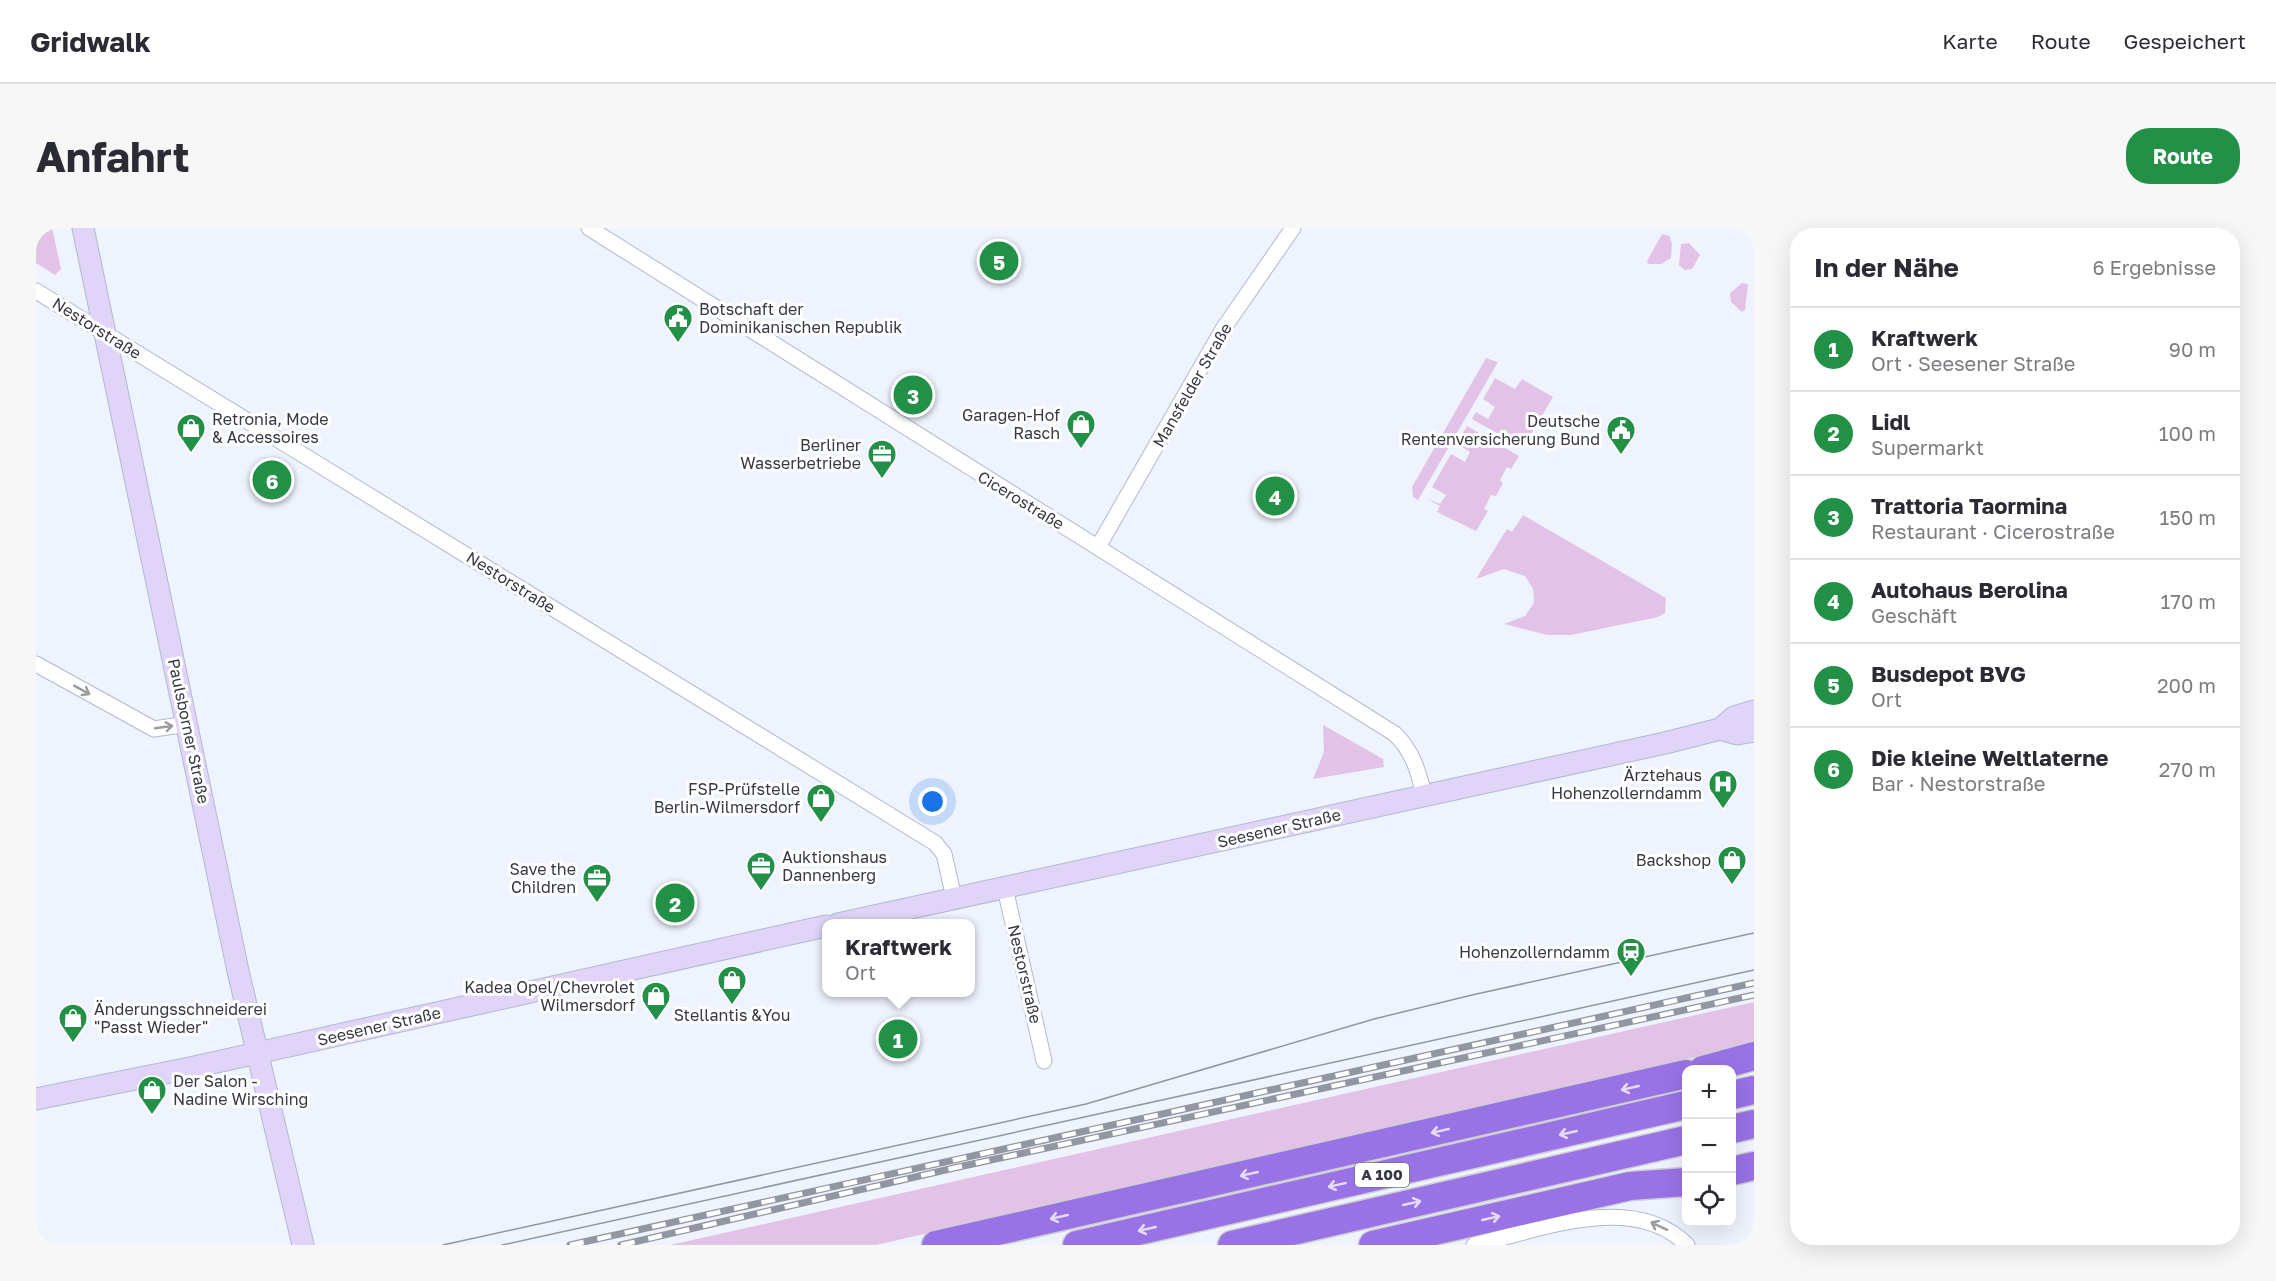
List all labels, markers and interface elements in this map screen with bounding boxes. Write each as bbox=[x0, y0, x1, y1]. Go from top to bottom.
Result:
text: Gridwalk bbox=[30, 25, 151, 58]
text: Karte bbox=[1942, 28, 1998, 54]
text: Route bbox=[2031, 28, 2091, 54]
text: Gespeichert bbox=[2124, 28, 2246, 54]
button: Route bbox=[2126, 128, 2240, 184]
text: Anfahrt bbox=[36, 131, 190, 181]
pin: 5 bbox=[980, 238, 1018, 284]
text: In der Nähe bbox=[1814, 252, 1959, 283]
text: 6 Ergebnisse bbox=[2092, 255, 2216, 279]
street label: Nestorstraße bbox=[49, 293, 145, 363]
place label: Botschaft der Dominikanischen Republik bbox=[699, 299, 902, 337]
public building icon: Botschaft der Dominikanischen Republik bbox=[662, 302, 694, 344]
street label: Mansfelder Straße bbox=[1148, 319, 1236, 451]
text: Kraftwerk bbox=[1871, 324, 1978, 351]
text: 1 bbox=[1828, 337, 1839, 361]
text: 90 m bbox=[2169, 337, 2216, 361]
text: Ort · Seesener Straße bbox=[1871, 351, 2075, 375]
pin: 3 bbox=[894, 372, 932, 418]
place label: Garagen-Hof Rasch bbox=[962, 405, 1060, 443]
shop icon: Garagen-Hof Rasch bbox=[1065, 408, 1097, 450]
text: Lidl bbox=[1871, 408, 1910, 435]
place label: Retronia, Mode & Accessoires bbox=[212, 409, 329, 447]
place label: Deutsche Rentenversicherung Bund bbox=[1401, 411, 1600, 449]
shop icon: Retronia, Mode & Accessoires bbox=[175, 412, 207, 454]
public building icon: Deutsche Rentenversicherung Bund bbox=[1605, 414, 1637, 456]
text: 2 bbox=[1827, 421, 1840, 445]
text: 100 m bbox=[2159, 421, 2216, 445]
place label: Berliner Wasserbetriebe bbox=[740, 435, 861, 473]
text: Supermarkt bbox=[1871, 435, 1984, 459]
office icon: Berliner Wasserbetriebe bbox=[866, 438, 898, 480]
pin: 6 bbox=[252, 458, 292, 502]
street label: Cicerostraße bbox=[974, 466, 1068, 534]
pin: 4 bbox=[1256, 474, 1294, 518]
text: Trattoria Taormina bbox=[1871, 492, 2067, 519]
text: 3 bbox=[1827, 505, 1840, 529]
text: 150 m bbox=[2160, 505, 2216, 529]
text: Restaurant · Cicerostraße bbox=[1871, 519, 2115, 543]
street label: Nestorstraße bbox=[463, 547, 559, 617]
text: Autohaus Berolina bbox=[1871, 576, 2068, 603]
text: 4 bbox=[1827, 589, 1840, 613]
text: 170 m bbox=[2161, 589, 2216, 613]
text: Geschäft bbox=[1871, 603, 1957, 627]
street label: Paulsborner Straße bbox=[164, 657, 214, 805]
text: Busdepot BVG bbox=[1871, 660, 2026, 687]
text: 5 bbox=[1827, 673, 1840, 697]
text: 200 m bbox=[2157, 673, 2216, 697]
one-way arrow bbox=[73, 684, 90, 696]
text: Ort bbox=[1871, 687, 1902, 711]
one-way arrow bbox=[153, 722, 173, 733]
text: Die kleine Weltlaterne bbox=[1871, 744, 2108, 771]
text: 6 bbox=[1827, 757, 1840, 781]
text: 270 m bbox=[2159, 757, 2216, 781]
place label: Ärztehaus Hohenzollerndamm bbox=[1551, 765, 1702, 803]
hospital icon: Ärztehaus Hohenzollerndamm bbox=[1707, 768, 1739, 810]
text: Bar · Nestorstraße bbox=[1871, 771, 2045, 795]
place label: FSP-Prüfstelle Berlin-Wilmersdorf bbox=[654, 779, 800, 817]
shop icon: FSP-Prüfstelle Berlin-Wilmersdorf bbox=[805, 782, 837, 824]
your location bbox=[918, 787, 947, 816]
street label: Seesener Straße bbox=[1215, 804, 1343, 852]
shop icon: Backshop bbox=[1716, 844, 1748, 886]
place label: Auktionshaus Dannenberg bbox=[782, 847, 887, 885]
office icon: Auktionshaus Dannenberg bbox=[745, 850, 777, 892]
place label: Backshop bbox=[1636, 850, 1711, 870]
place label: Save the Children bbox=[510, 859, 576, 897]
office icon: Save the Children bbox=[581, 862, 613, 904]
pin: 2 bbox=[656, 880, 694, 926]
popup bbox=[822, 919, 975, 997]
street label: Nestorstraße bbox=[1004, 923, 1046, 1025]
text: Kraftwerk bbox=[845, 933, 952, 960]
station icon: Hohenzollerndamm bbox=[1615, 936, 1647, 978]
place label: Hohenzollerndamm bbox=[1459, 942, 1610, 962]
text: Ort bbox=[845, 960, 876, 984]
shop icon: Stellantis &You bbox=[716, 964, 748, 1006]
place label: Kadea Opel/Chevrolet Wilmersdorf bbox=[464, 977, 635, 1015]
shop icon: Kadea Opel/Chevrolet Wilmersdorf bbox=[640, 980, 672, 1022]
place label: Änderungsschneiderei "Passt Wieder" bbox=[94, 999, 267, 1037]
shop icon: Änderungsschneiderei "Passt Wieder" bbox=[57, 1002, 89, 1044]
street label: Seesener Straße bbox=[315, 1002, 443, 1050]
place label: Stellantis &You bbox=[674, 1005, 790, 1025]
pin: 1 bbox=[878, 1016, 918, 1062]
map controls bbox=[1682, 1065, 1736, 1227]
button: + bbox=[1682, 1065, 1736, 1119]
place label: Der Salon - Nadine Wirsching bbox=[173, 1071, 308, 1109]
shop icon: Der Salon - Nadine Wirsching bbox=[136, 1074, 168, 1116]
one-way arrow bbox=[1621, 1083, 1640, 1095]
button: − bbox=[1682, 1119, 1736, 1173]
one-way arrow bbox=[1430, 1126, 1450, 1137]
one-way arrow bbox=[1559, 1127, 1578, 1139]
road number: A 100 bbox=[1355, 1163, 1409, 1187]
one-way arrow bbox=[1240, 1169, 1260, 1180]
button: locate bbox=[1682, 1173, 1736, 1227]
one-way arrow bbox=[1328, 1180, 1347, 1192]
one-way arrow bbox=[1402, 1197, 1421, 1209]
one-way arrow bbox=[1050, 1212, 1069, 1223]
one-way arrow bbox=[1481, 1212, 1501, 1223]
one-way arrow bbox=[1651, 1219, 1669, 1231]
one-way arrow bbox=[1138, 1224, 1157, 1235]

